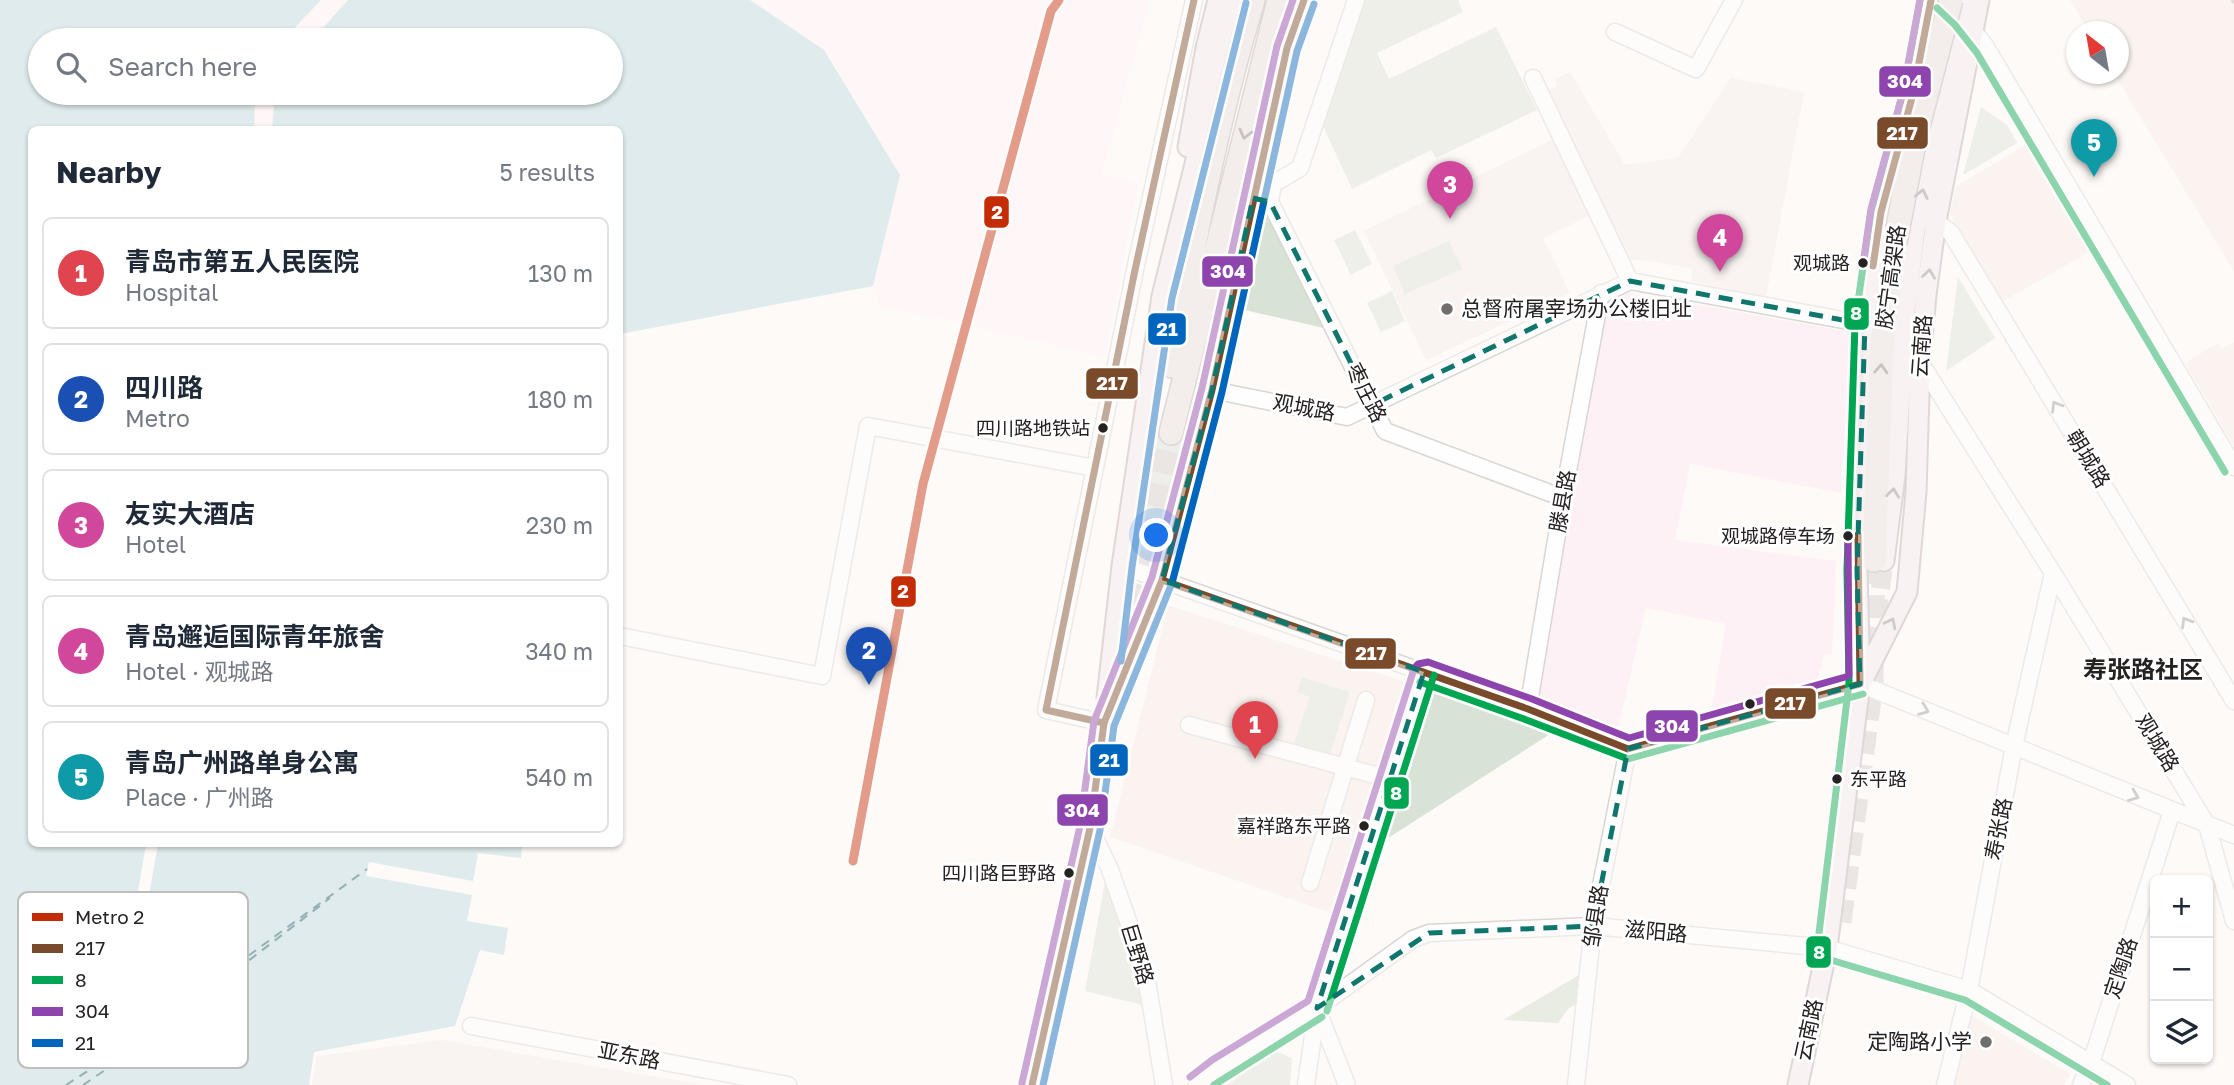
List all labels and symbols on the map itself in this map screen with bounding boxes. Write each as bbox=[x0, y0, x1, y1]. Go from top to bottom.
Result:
north arrow bbox=[2066, 21, 2129, 84]
line badge: 304 bbox=[1878, 65, 1932, 98]
text: 304 bbox=[1887, 69, 1923, 92]
line badge: 217 bbox=[1876, 116, 1929, 150]
pin: 5 bbox=[2071, 119, 2117, 177]
text: 217 bbox=[1886, 121, 1918, 144]
one-way arrow bbox=[1239, 128, 1253, 140]
pin: 3 bbox=[1427, 161, 1473, 219]
one-way arrow bbox=[1914, 188, 1929, 200]
line badge: 2 bbox=[983, 195, 1010, 229]
text: 2 bbox=[991, 200, 1003, 223]
pin: 4 bbox=[1697, 214, 1743, 272]
street label: 胶宁高架路 bbox=[1870, 223, 1910, 331]
place label: 观城路 bbox=[1793, 251, 1850, 274]
line badge: 304 bbox=[1201, 255, 1254, 288]
marker: 观城路 bbox=[1856, 256, 1870, 270]
text: 304 bbox=[1210, 259, 1246, 282]
one-way arrow bbox=[1921, 268, 1936, 280]
place label: 总督府屠宰场办公楼旧址 bbox=[1461, 295, 1692, 321]
line badge: 8 bbox=[1843, 297, 1870, 331]
marker: 总督府屠宰场办公楼旧址 bbox=[1439, 301, 1455, 317]
text: 8 bbox=[1850, 301, 1862, 324]
line badge: 21 bbox=[1147, 312, 1187, 346]
street label: 云南路 bbox=[1906, 314, 1936, 378]
text: 21 bbox=[1156, 317, 1178, 340]
street label: 枣庄路 bbox=[1341, 359, 1393, 427]
one-way arrow bbox=[1873, 363, 1888, 374]
line badge: 217 bbox=[1085, 367, 1139, 400]
text: 217 bbox=[1096, 371, 1128, 394]
street label: 观城路 bbox=[1271, 388, 1338, 426]
one-way arrow bbox=[2051, 401, 2064, 414]
place label: 四川路地铁站 bbox=[976, 416, 1090, 439]
marker: 四川路地铁站 bbox=[1096, 421, 1110, 435]
street label: 朝城路 bbox=[2061, 425, 2116, 492]
street label: 滕县路 bbox=[1544, 468, 1580, 534]
one-way arrow bbox=[1885, 487, 1900, 499]
your location bbox=[1139, 518, 1173, 552]
place label: 观城路停车场 bbox=[1721, 524, 1835, 547]
marker: 观城路停车场 bbox=[1841, 529, 1855, 543]
line badge: 2 bbox=[890, 575, 917, 608]
text: 2 bbox=[897, 579, 909, 602]
one-way arrow bbox=[2181, 616, 2194, 629]
one-way arrow bbox=[1882, 618, 1896, 630]
pin: 2 bbox=[846, 627, 892, 685]
line badge: 217 bbox=[1344, 637, 1397, 670]
text: 217 bbox=[1355, 641, 1387, 664]
district label: 寿张路社区 bbox=[2083, 654, 2203, 683]
line badge: 217 bbox=[1764, 687, 1817, 720]
text: 217 bbox=[1774, 691, 1806, 714]
unlabelled marker bbox=[1743, 697, 1757, 711]
pin: 1 bbox=[1232, 701, 1278, 759]
one-way arrow bbox=[1916, 702, 1929, 716]
line badge: 304 bbox=[1645, 709, 1699, 743]
street label: 观城路 bbox=[2130, 709, 2185, 776]
text: 304 bbox=[1654, 714, 1690, 737]
line badge: 21 bbox=[1089, 743, 1129, 777]
text: 21 bbox=[1098, 748, 1120, 771]
place label: 东平路 bbox=[1850, 767, 1907, 790]
marker: 东平路 bbox=[1830, 772, 1844, 786]
line badge: 8 bbox=[1383, 776, 1410, 810]
text: 8 bbox=[1390, 781, 1402, 804]
one-way arrow bbox=[2128, 787, 2140, 801]
line badge: 304 bbox=[1056, 793, 1109, 827]
street label: 寿张路 bbox=[1979, 795, 2017, 862]
text: 304 bbox=[1064, 798, 1100, 821]
place label: 嘉祥路东平路 bbox=[1237, 814, 1351, 837]
marker: 嘉祥路东平路 bbox=[1357, 819, 1371, 833]
place label: 四川路巨野路 bbox=[942, 861, 1056, 884]
marker: 四川路巨野路 bbox=[1062, 866, 1076, 880]
street label: 邹县路 bbox=[1577, 883, 1613, 949]
legend bbox=[18, 892, 248, 1068]
text: Metro 2 bbox=[75, 905, 144, 928]
street label: 滋阳路 bbox=[1624, 915, 1689, 947]
street label: 巨野路 bbox=[1116, 920, 1160, 988]
street label: 定陶路 bbox=[2098, 934, 2142, 1002]
line badge: 8 bbox=[1805, 935, 1832, 969]
text: 217 bbox=[75, 936, 105, 959]
text: 8 bbox=[1813, 940, 1825, 963]
text: 8 bbox=[75, 968, 87, 991]
street label: 云南路 bbox=[1789, 996, 1827, 1063]
text: 304 bbox=[75, 999, 110, 1022]
place label: 定陶路小学 bbox=[1867, 1028, 1972, 1054]
text: 21 bbox=[75, 1031, 95, 1054]
marker: 定陶路小学 bbox=[1978, 1034, 1994, 1050]
street label: 亚东路 bbox=[596, 1036, 663, 1074]

